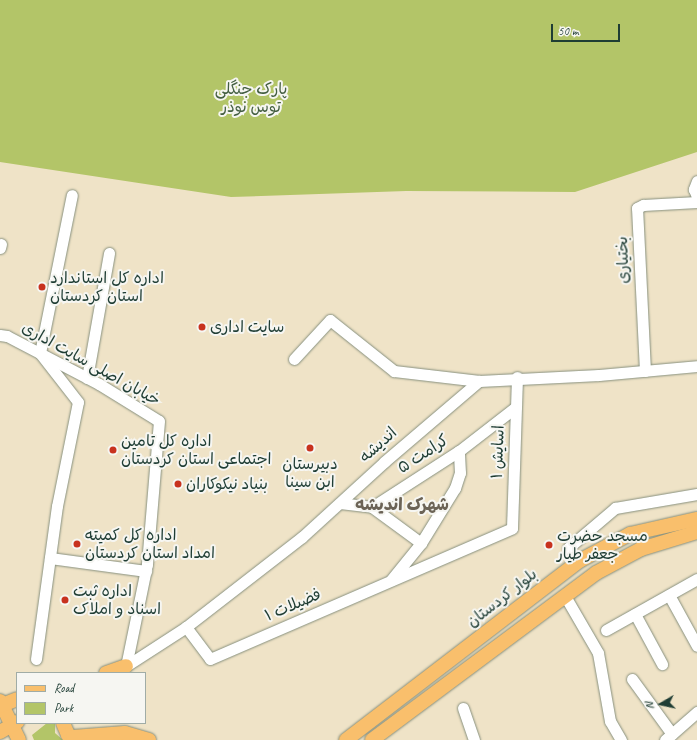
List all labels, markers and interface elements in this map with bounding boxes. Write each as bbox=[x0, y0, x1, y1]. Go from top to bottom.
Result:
scale bar bbox=[553, 16, 622, 42]
text: 50 m bbox=[558, 23, 578, 39]
park label: پارک جنگلی توس نوذر bbox=[215, 79, 287, 117]
street label: بختیاری bbox=[613, 236, 633, 284]
place label: اداره کل استاندارد استان کردستان bbox=[50, 268, 164, 306]
marker: اداره کل استاندارد استان کردستان bbox=[37, 282, 47, 292]
place label: سایت اداری bbox=[210, 317, 284, 337]
street label: خیابان اصلی سایت اداری bbox=[18, 318, 164, 410]
marker: سایت اداری bbox=[197, 322, 207, 332]
street label: اندیشه bbox=[355, 423, 401, 467]
street label: اسایش ۱ bbox=[487, 425, 509, 479]
street label: کرامت ۵ bbox=[394, 430, 452, 478]
place label: اداره کل تامین اجتماعی استان کردستان bbox=[121, 431, 272, 469]
marker: دبیرستان ابن سینا bbox=[305, 443, 315, 453]
marker: اداره کل تامین اجتماعی استان کردستان bbox=[108, 445, 118, 455]
place label: دبیرستان ابن سینا bbox=[282, 454, 338, 492]
place label: بنیاد نیکوکاران bbox=[186, 474, 268, 494]
marker: بنیاد نیکوکاران bbox=[173, 479, 183, 489]
district label: شهرک اندیشه bbox=[355, 495, 449, 515]
place label: اداره کل کمیته امداد استان کردستان bbox=[85, 525, 215, 563]
place label: مسجد حضرت جعفر طیار bbox=[557, 526, 648, 564]
marker: اداره کل کمیته امداد استان کردستان bbox=[72, 539, 82, 549]
marker: مسجد حضرت جعفر طیار bbox=[544, 540, 554, 550]
street label: بلوار کردستان bbox=[463, 565, 541, 631]
place label: اداره ثبت اسناد و املاک bbox=[73, 581, 161, 619]
street label: فضیلات ۱ bbox=[262, 585, 324, 625]
marker: اداره ثبت اسناد و املاک bbox=[60, 595, 70, 605]
legend bbox=[16, 672, 146, 724]
text: Road bbox=[54, 680, 74, 696]
north arrow bbox=[641, 684, 681, 724]
text: Park bbox=[54, 700, 73, 716]
text: N bbox=[642, 701, 657, 710]

